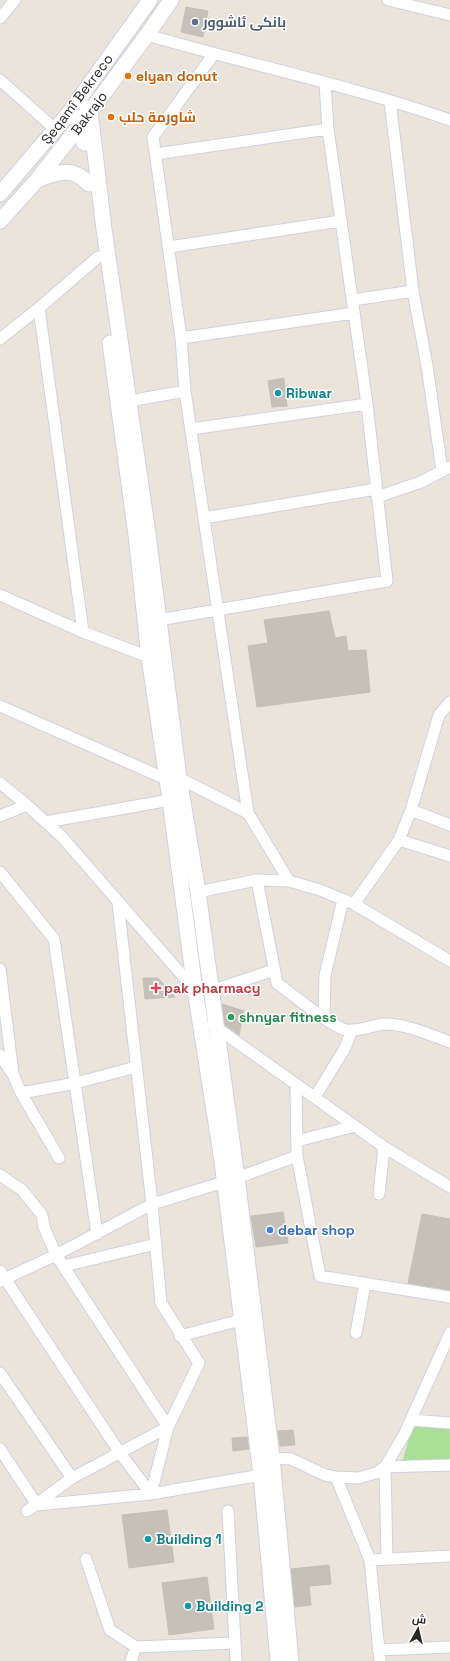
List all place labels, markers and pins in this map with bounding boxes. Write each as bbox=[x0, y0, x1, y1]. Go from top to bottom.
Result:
place label: بانکی ئاشوور bbox=[202, 13, 286, 31]
marker: بانکی ئاشوور bbox=[190, 17, 200, 27]
place label: elyan donut bbox=[136, 67, 218, 85]
marker: elyan donut bbox=[123, 71, 133, 81]
place label: شاورمة حلب bbox=[119, 108, 196, 126]
marker: شاورمة حلب bbox=[106, 112, 116, 122]
place label: Ribwar bbox=[286, 384, 333, 402]
marker: Ribwar bbox=[273, 388, 283, 398]
place label: pak pharmacy bbox=[164, 979, 260, 997]
marker: pak pharmacy bbox=[151, 983, 161, 993]
place label: shnyar fitness bbox=[239, 1008, 336, 1026]
marker: shnyar fitness bbox=[226, 1012, 236, 1022]
place label: debar shop bbox=[278, 1221, 355, 1239]
marker: debar shop bbox=[265, 1225, 275, 1235]
place label: Building 1 bbox=[156, 1530, 221, 1548]
marker: Building 1 bbox=[143, 1534, 153, 1544]
place label: Building 2 bbox=[196, 1597, 263, 1615]
marker: Building 2 bbox=[183, 1601, 193, 1611]

